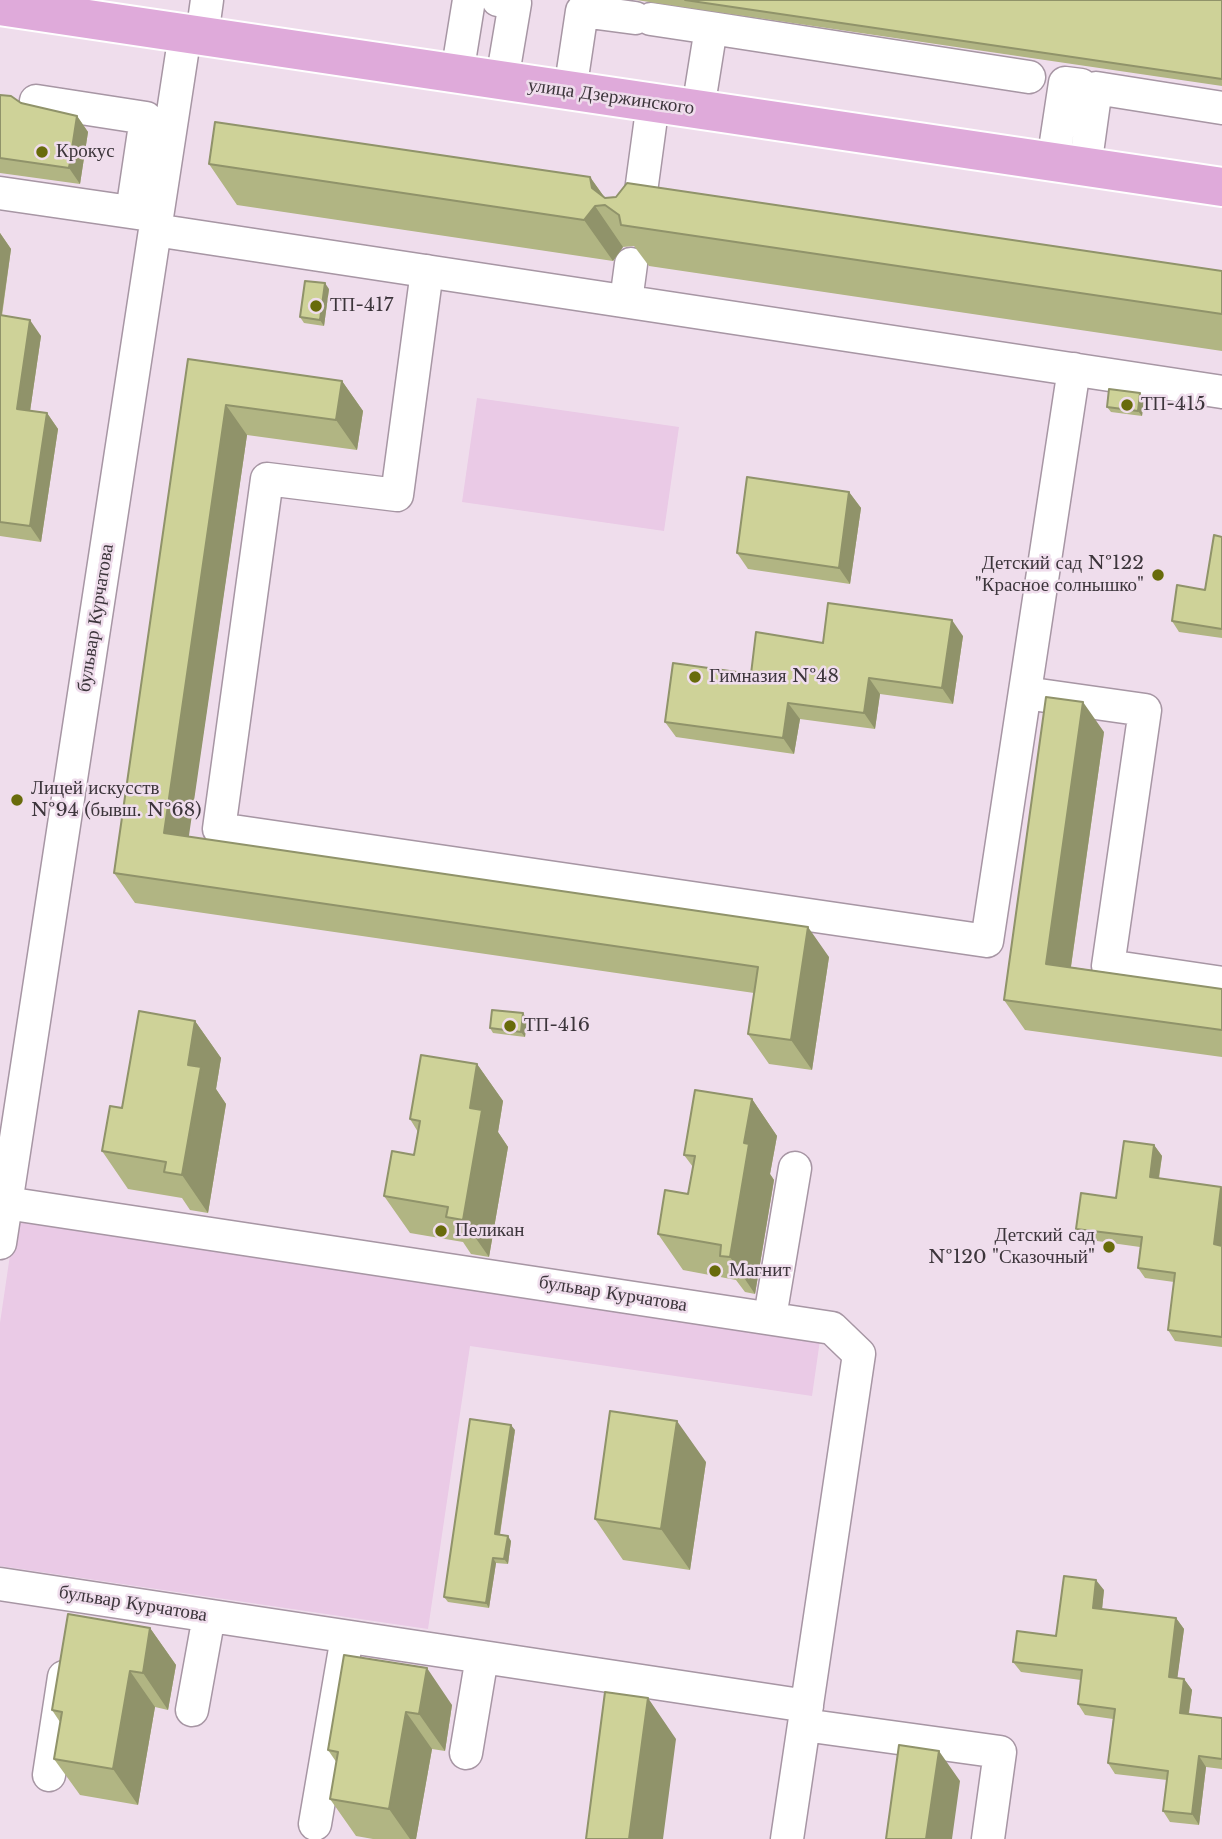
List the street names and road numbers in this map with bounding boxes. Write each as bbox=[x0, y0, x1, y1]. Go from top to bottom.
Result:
street label: улица Дзержинского bbox=[526, 74, 696, 120]
street label: бульвар Курчатова bbox=[73, 542, 119, 694]
street label: бульвар Курчатова bbox=[537, 1271, 689, 1317]
street label: бульвар Курчатова bbox=[57, 1581, 209, 1627]

